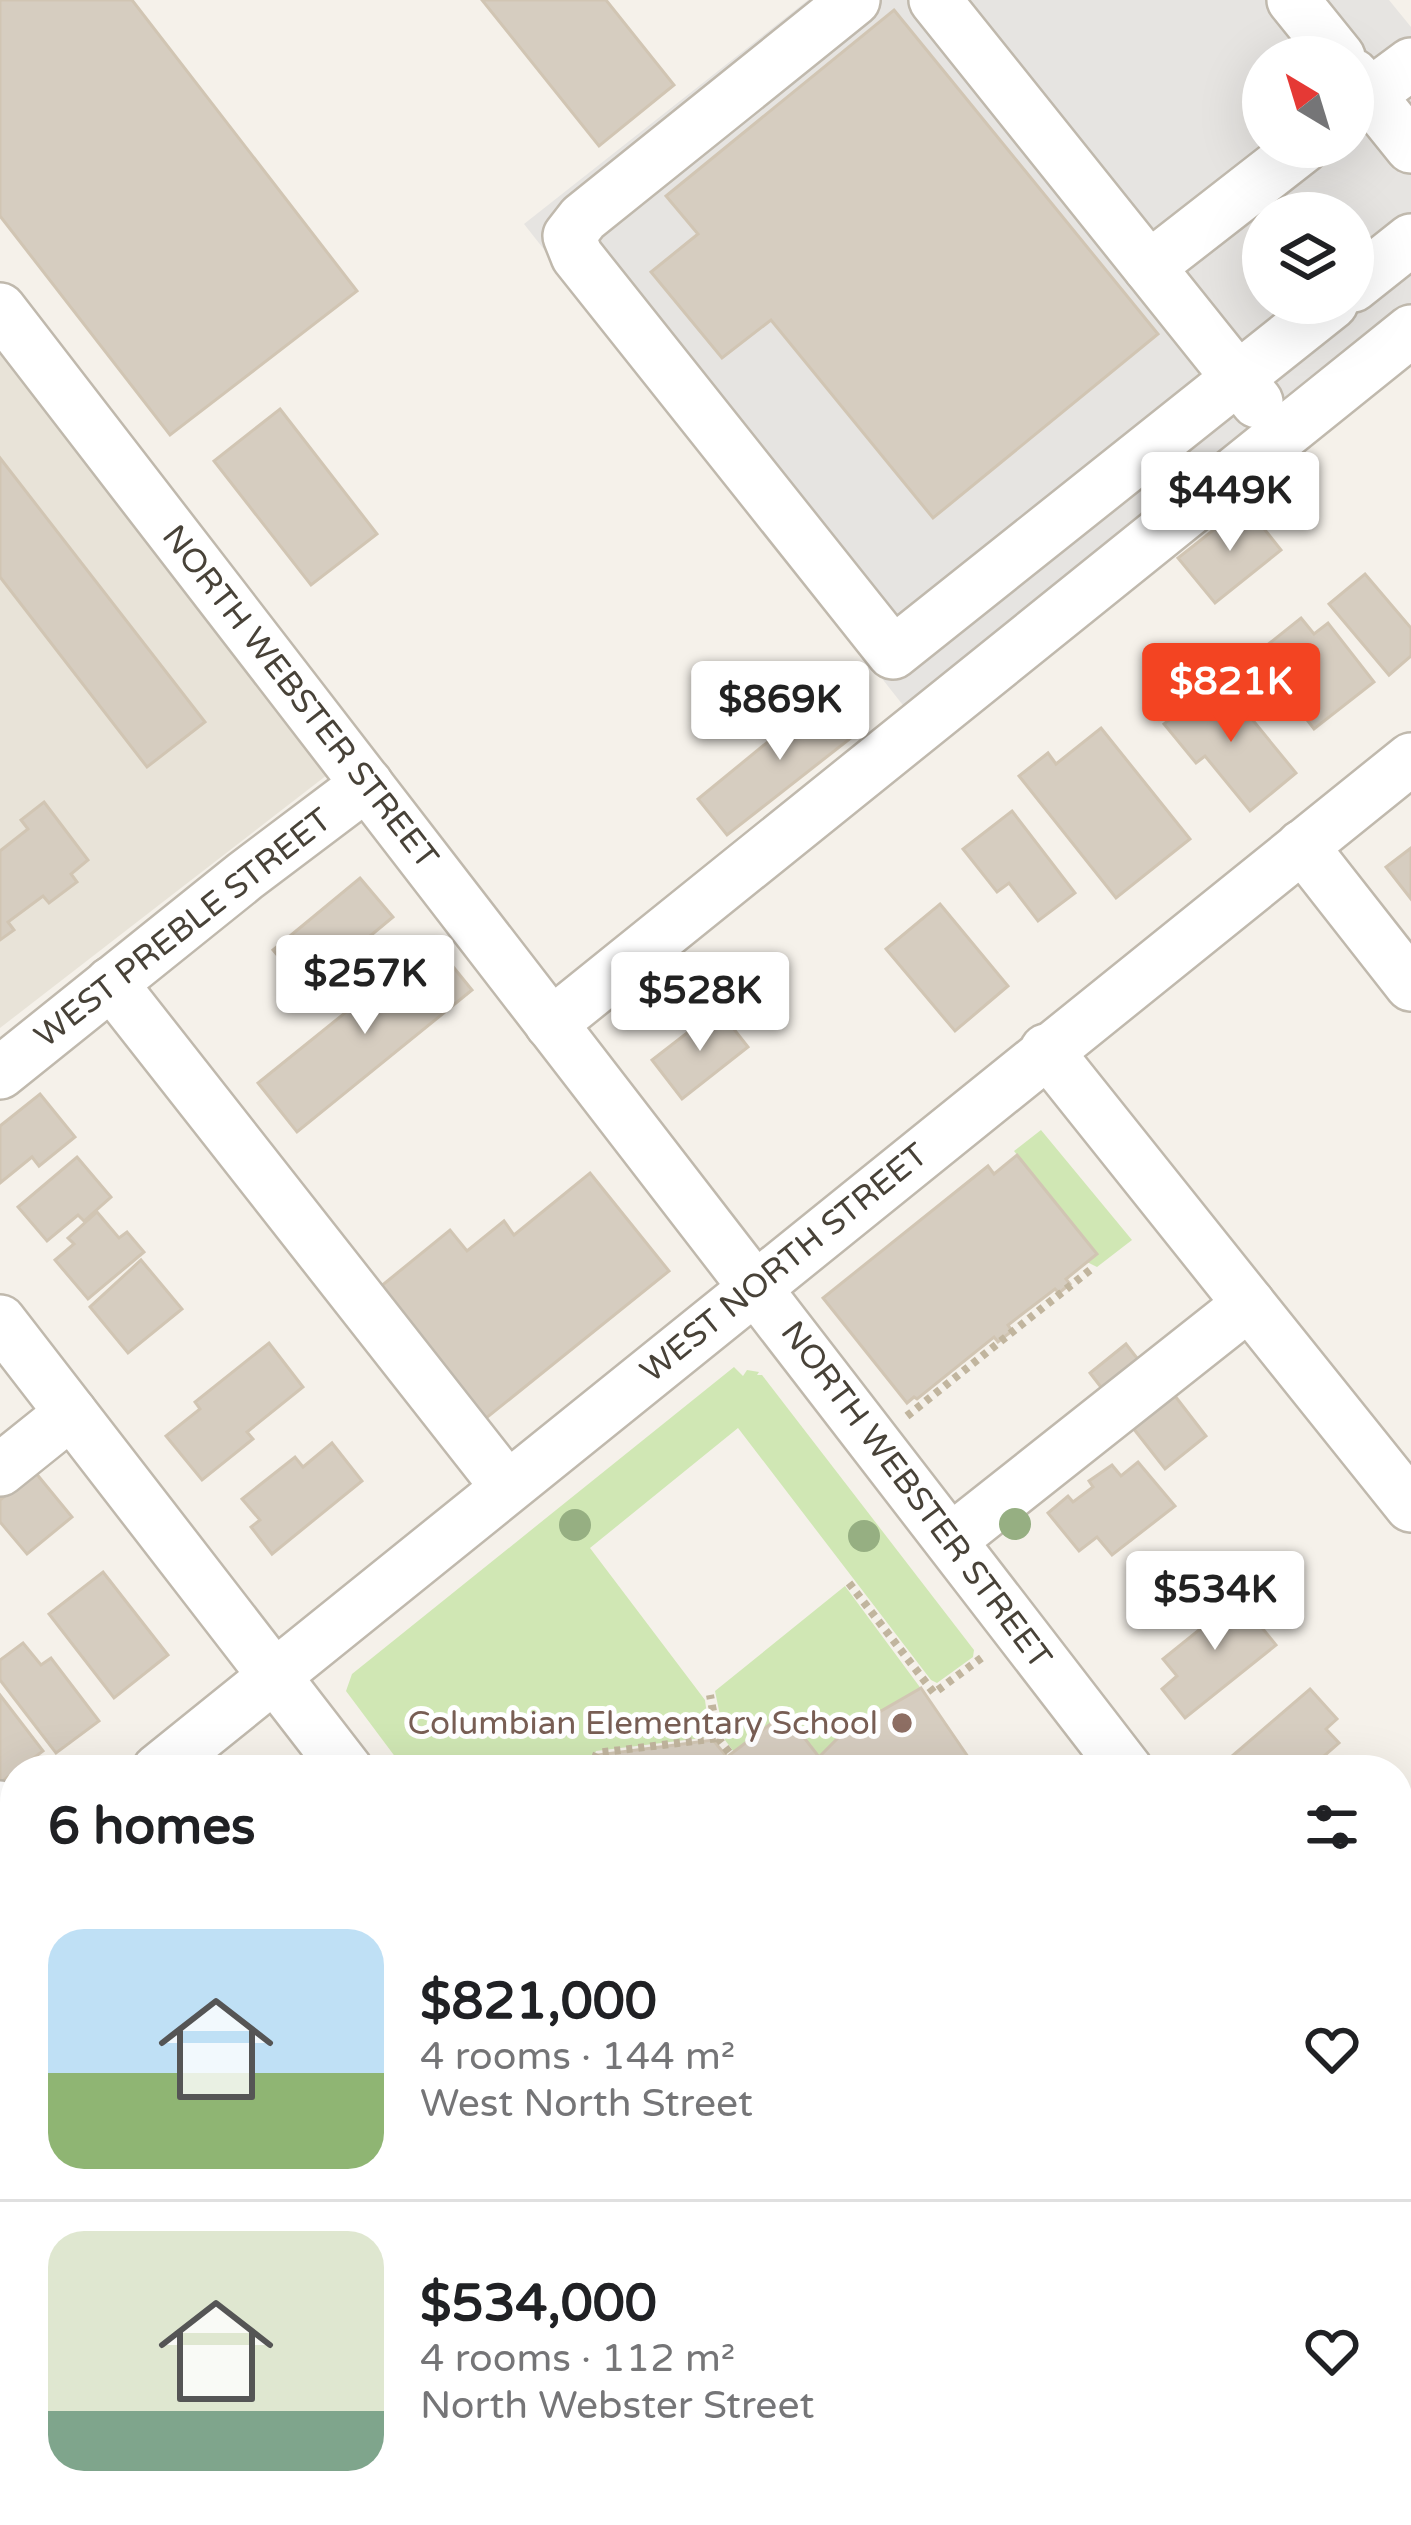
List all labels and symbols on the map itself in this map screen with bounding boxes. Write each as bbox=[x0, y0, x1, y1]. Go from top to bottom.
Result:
north arrow bbox=[1242, 36, 1374, 168]
pin: $449K bbox=[1146, 452, 1314, 554]
street label: NORTH WEBSTER STREET bbox=[154, 518, 446, 876]
pin: $821K bbox=[1147, 643, 1315, 745]
pin: $869K bbox=[696, 661, 864, 763]
street label: WEST PREBLE STREET bbox=[27, 800, 339, 1056]
pin: $257K bbox=[281, 935, 449, 1037]
pin: $528K bbox=[616, 952, 784, 1054]
street label: WEST NORTH STREET bbox=[633, 1135, 935, 1391]
street label: NORTH WEBSTER STREET bbox=[773, 1314, 1059, 1676]
pin: $534K bbox=[1131, 1551, 1299, 1653]
place label: Columbian Elementary School bbox=[408, 1704, 878, 1743]
marker: Columbian Elementary School bbox=[889, 1710, 915, 1736]

